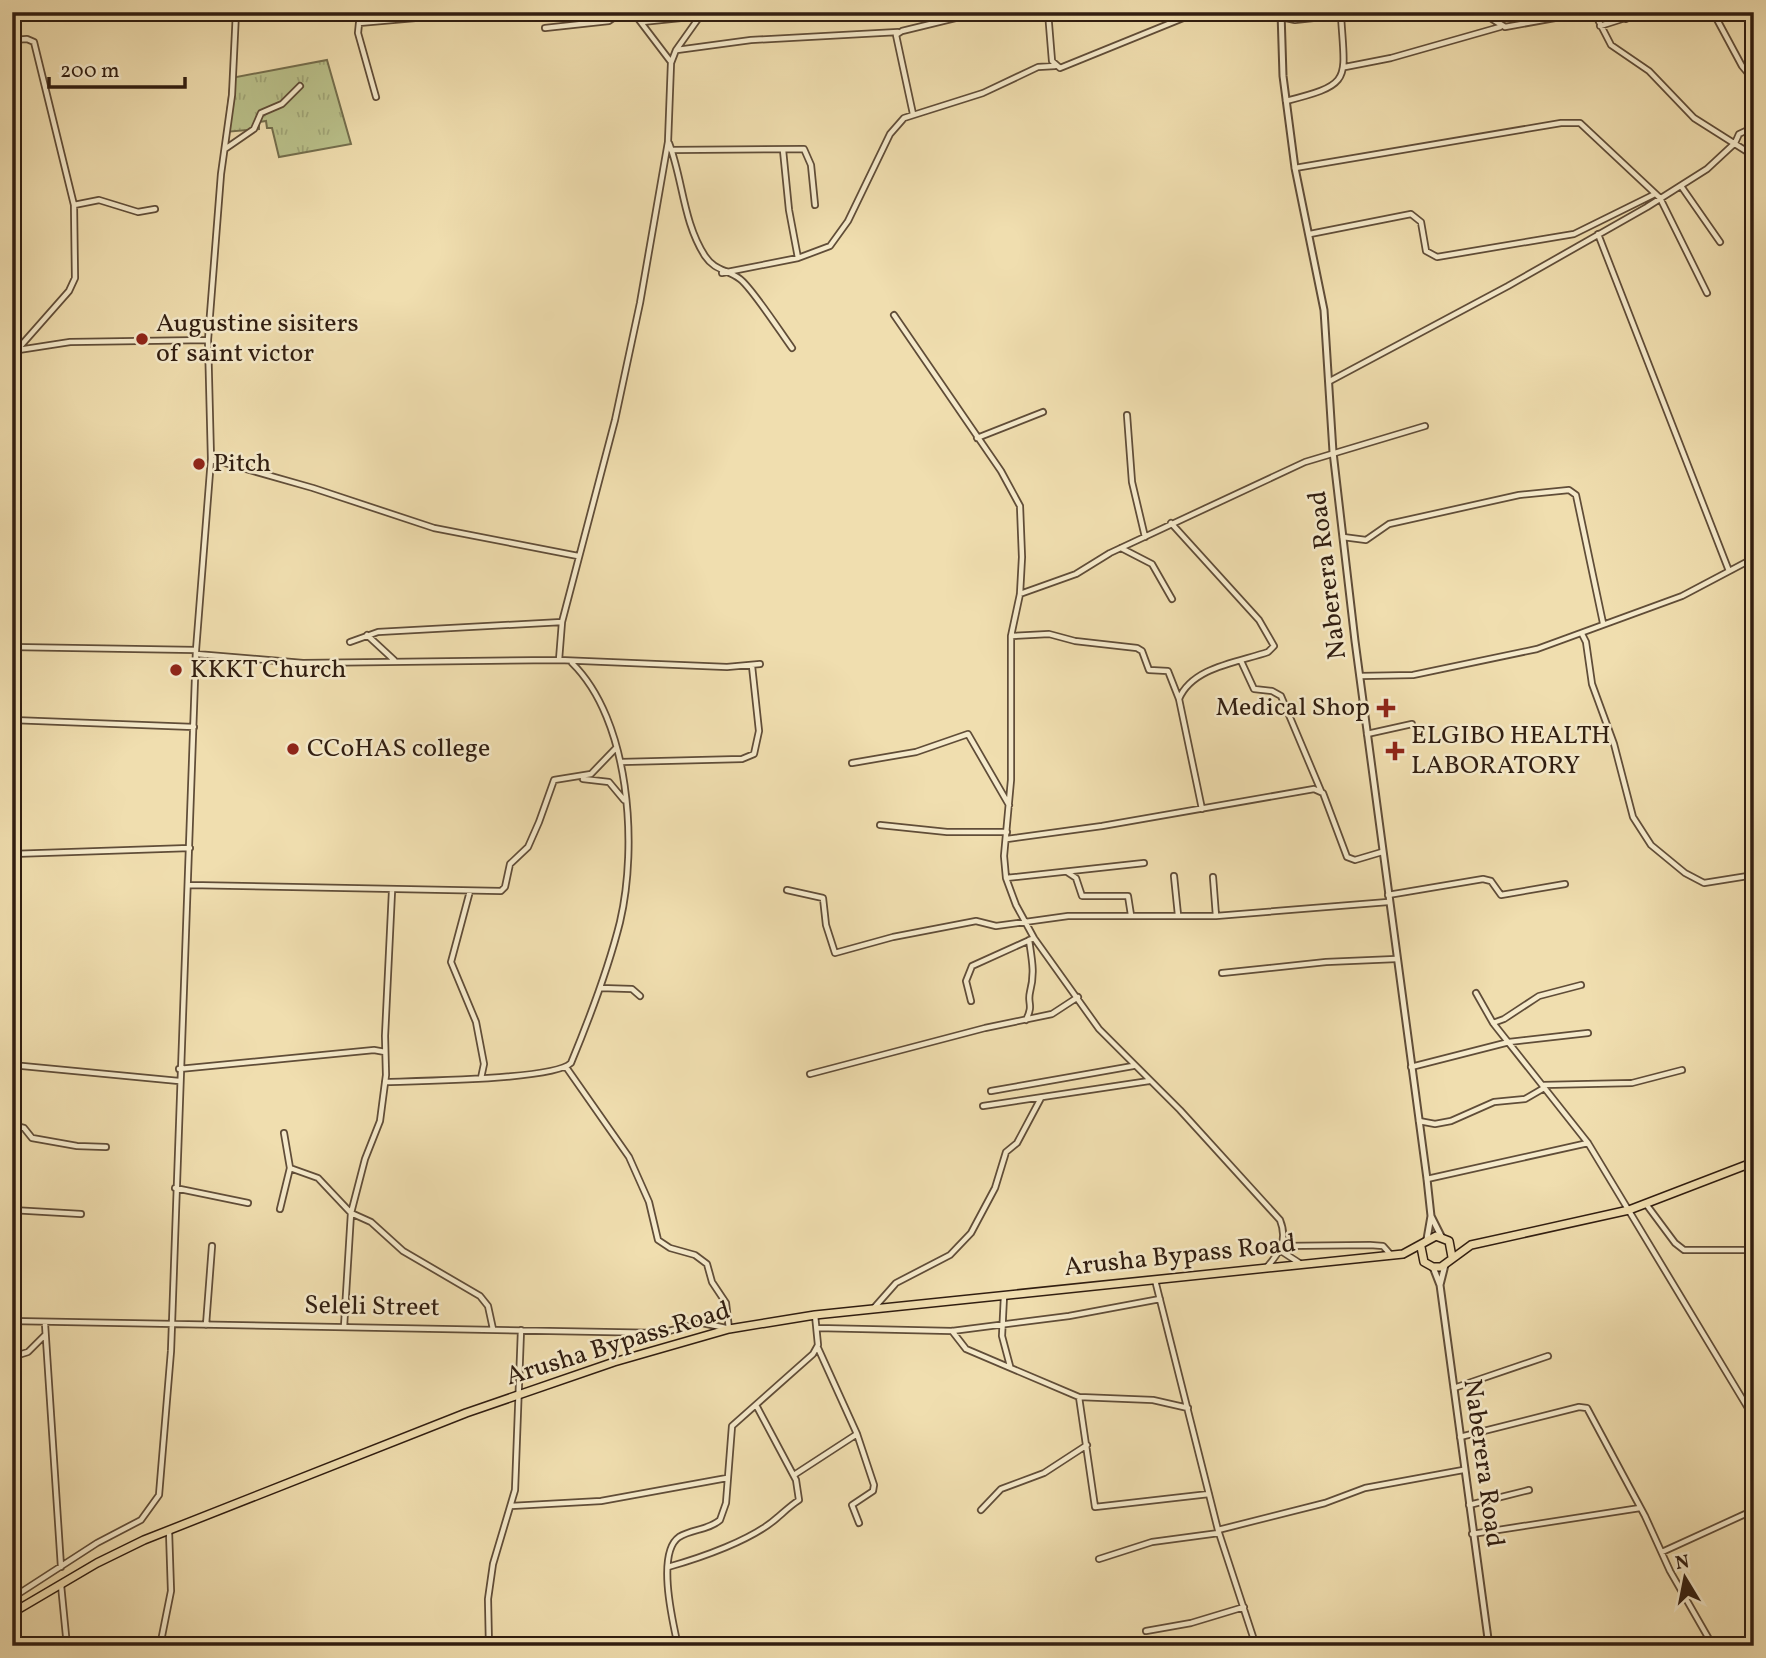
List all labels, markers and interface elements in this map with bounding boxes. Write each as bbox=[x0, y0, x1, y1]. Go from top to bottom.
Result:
scale bar bbox=[49, 46, 186, 90]
text: 200 m bbox=[60, 57, 120, 86]
place label: Augustine sisiters of saint victor bbox=[156, 306, 359, 372]
marker: Augustine sisiters of saint victor bbox=[134, 331, 150, 347]
place label: Pitch bbox=[213, 446, 271, 482]
marker: Pitch bbox=[191, 456, 207, 472]
street label: Naberera Road bbox=[1300, 489, 1356, 661]
place label: KKKT Church bbox=[190, 652, 347, 688]
marker: KKKT Church bbox=[168, 662, 184, 678]
place label: Medical Shop bbox=[1215, 690, 1370, 726]
marker: Medical Shop bbox=[1376, 698, 1396, 718]
place label: ELGIBO HEALTH LABORATORY bbox=[1411, 718, 1611, 784]
place label: CCoHAS college bbox=[307, 731, 490, 767]
marker: CCoHAS college bbox=[285, 741, 301, 757]
marker: ELGIBO HEALTH LABORATORY bbox=[1385, 741, 1405, 761]
street label: Arusha Bypass Road bbox=[1062, 1226, 1298, 1286]
street label: Seleli Street bbox=[304, 1288, 440, 1326]
street label: Arusha Bypass Road bbox=[501, 1293, 735, 1395]
street label: Naberera Road bbox=[1453, 1376, 1513, 1550]
north arrow bbox=[1650, 1542, 1720, 1612]
text: N bbox=[1673, 1549, 1692, 1577]

